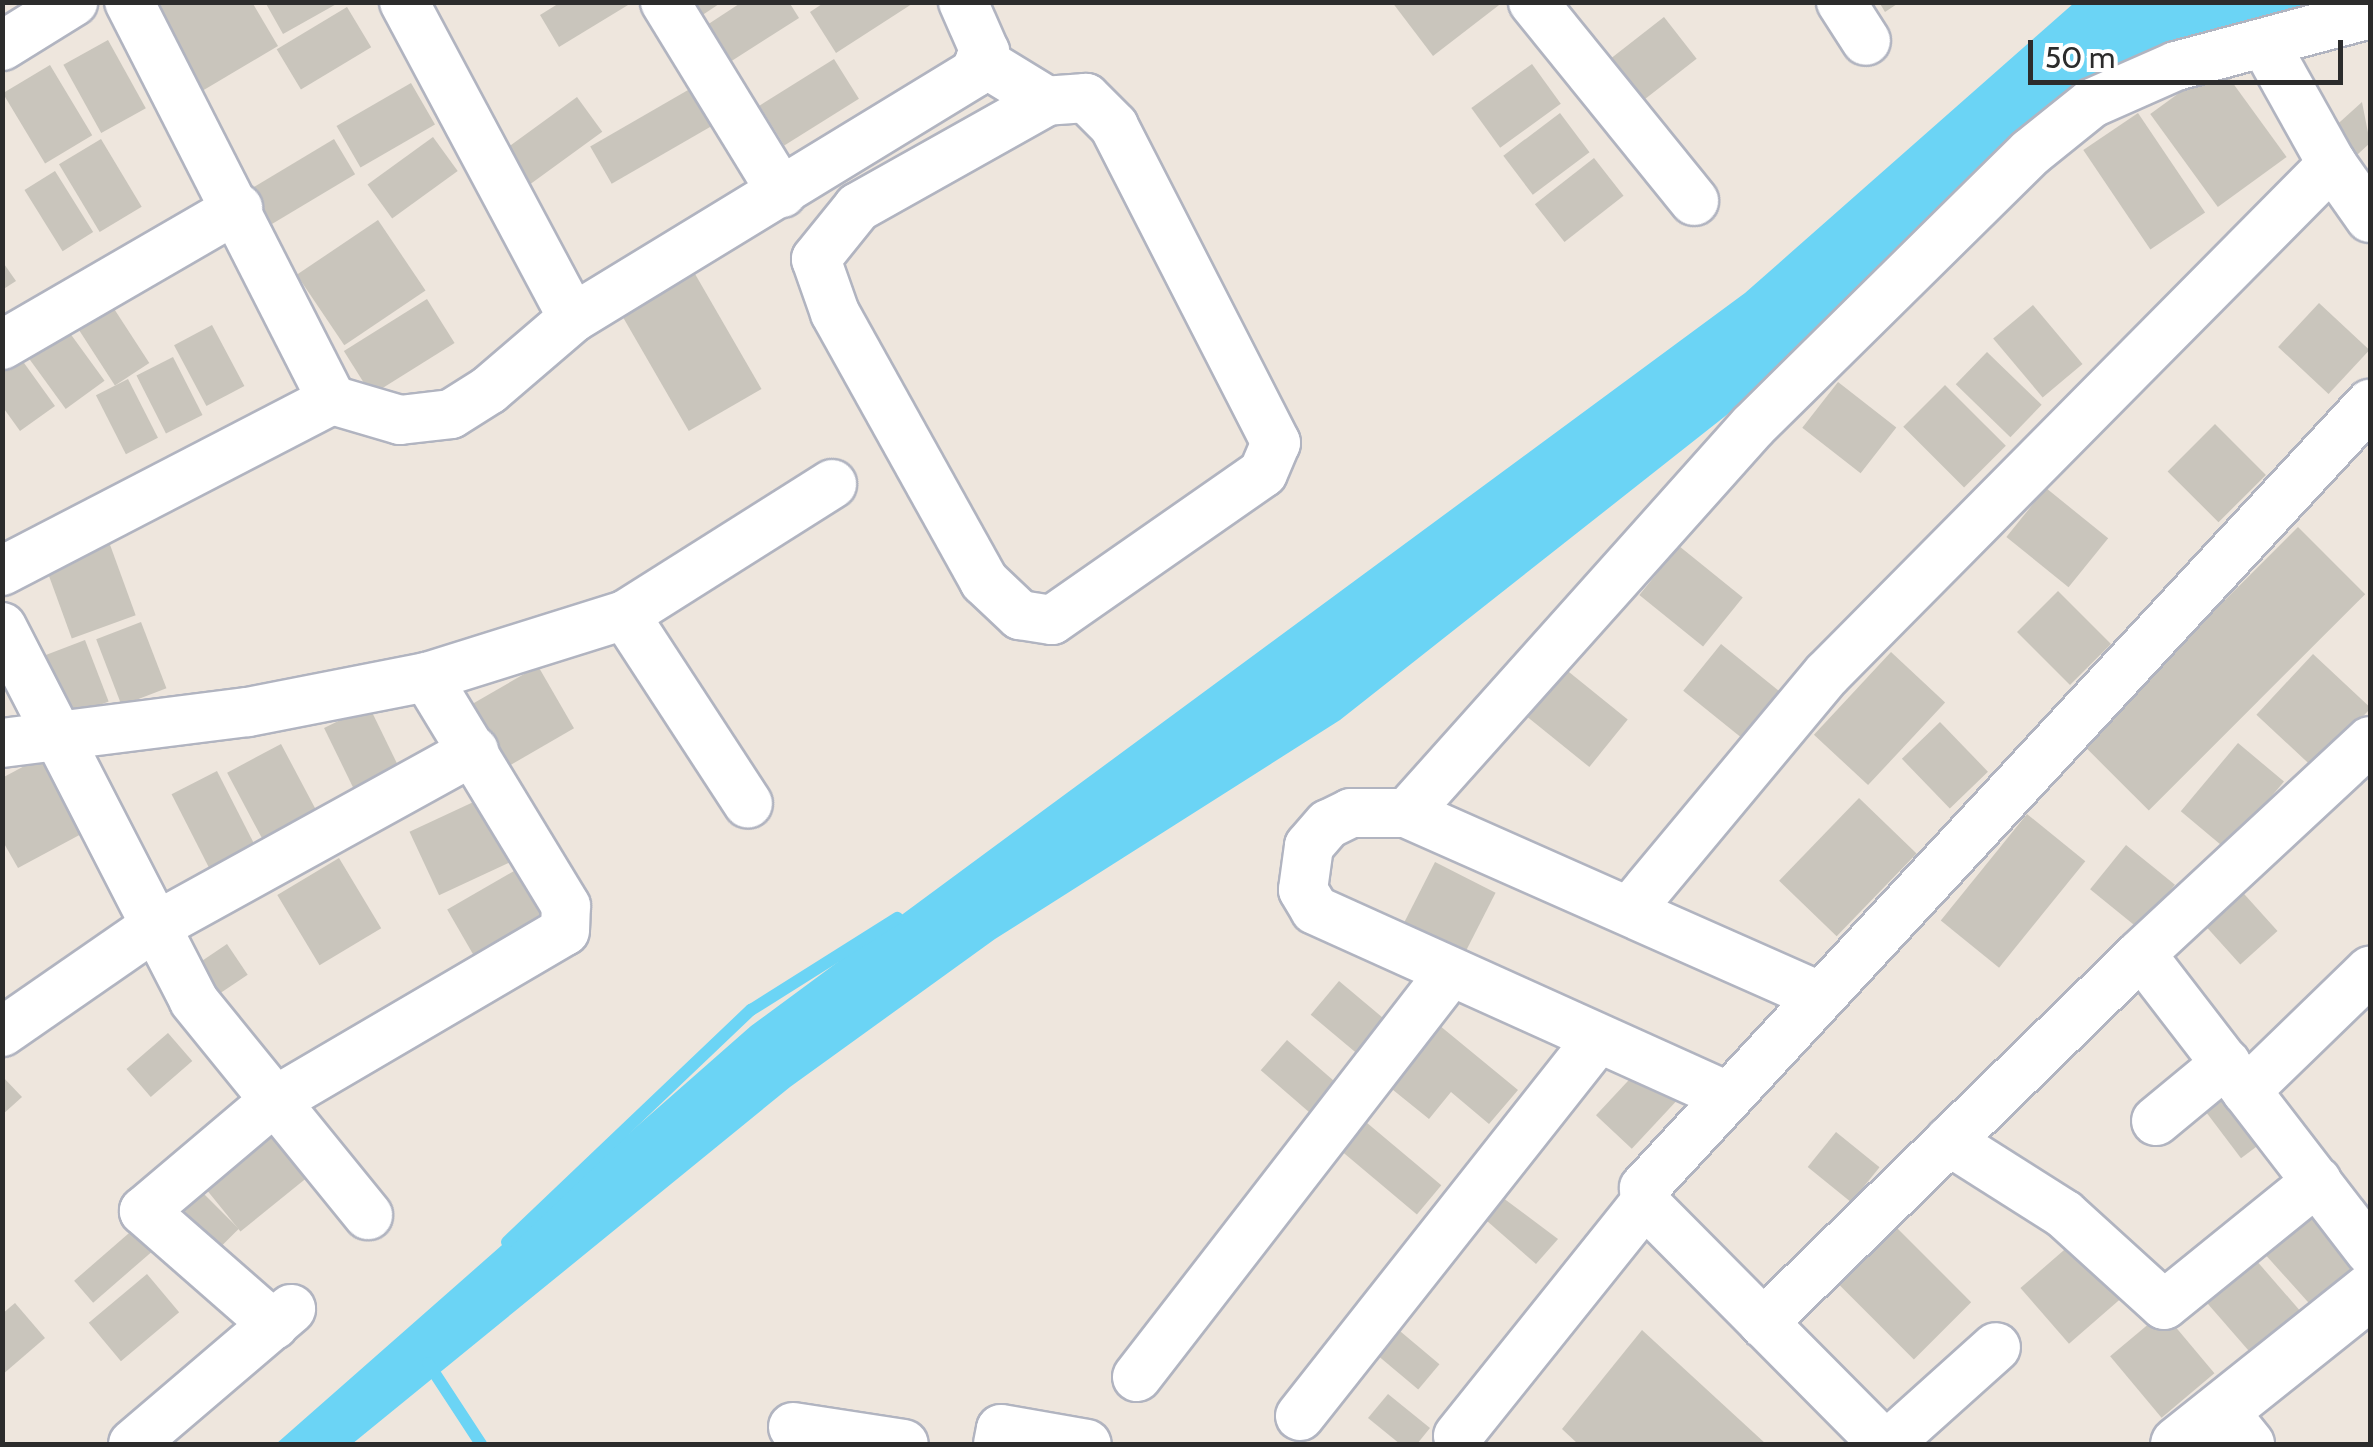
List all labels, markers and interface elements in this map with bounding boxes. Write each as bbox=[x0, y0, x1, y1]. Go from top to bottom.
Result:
scale bar bbox=[2033, 20, 2348, 82]
text: 50 m bbox=[2045, 39, 2115, 76]

